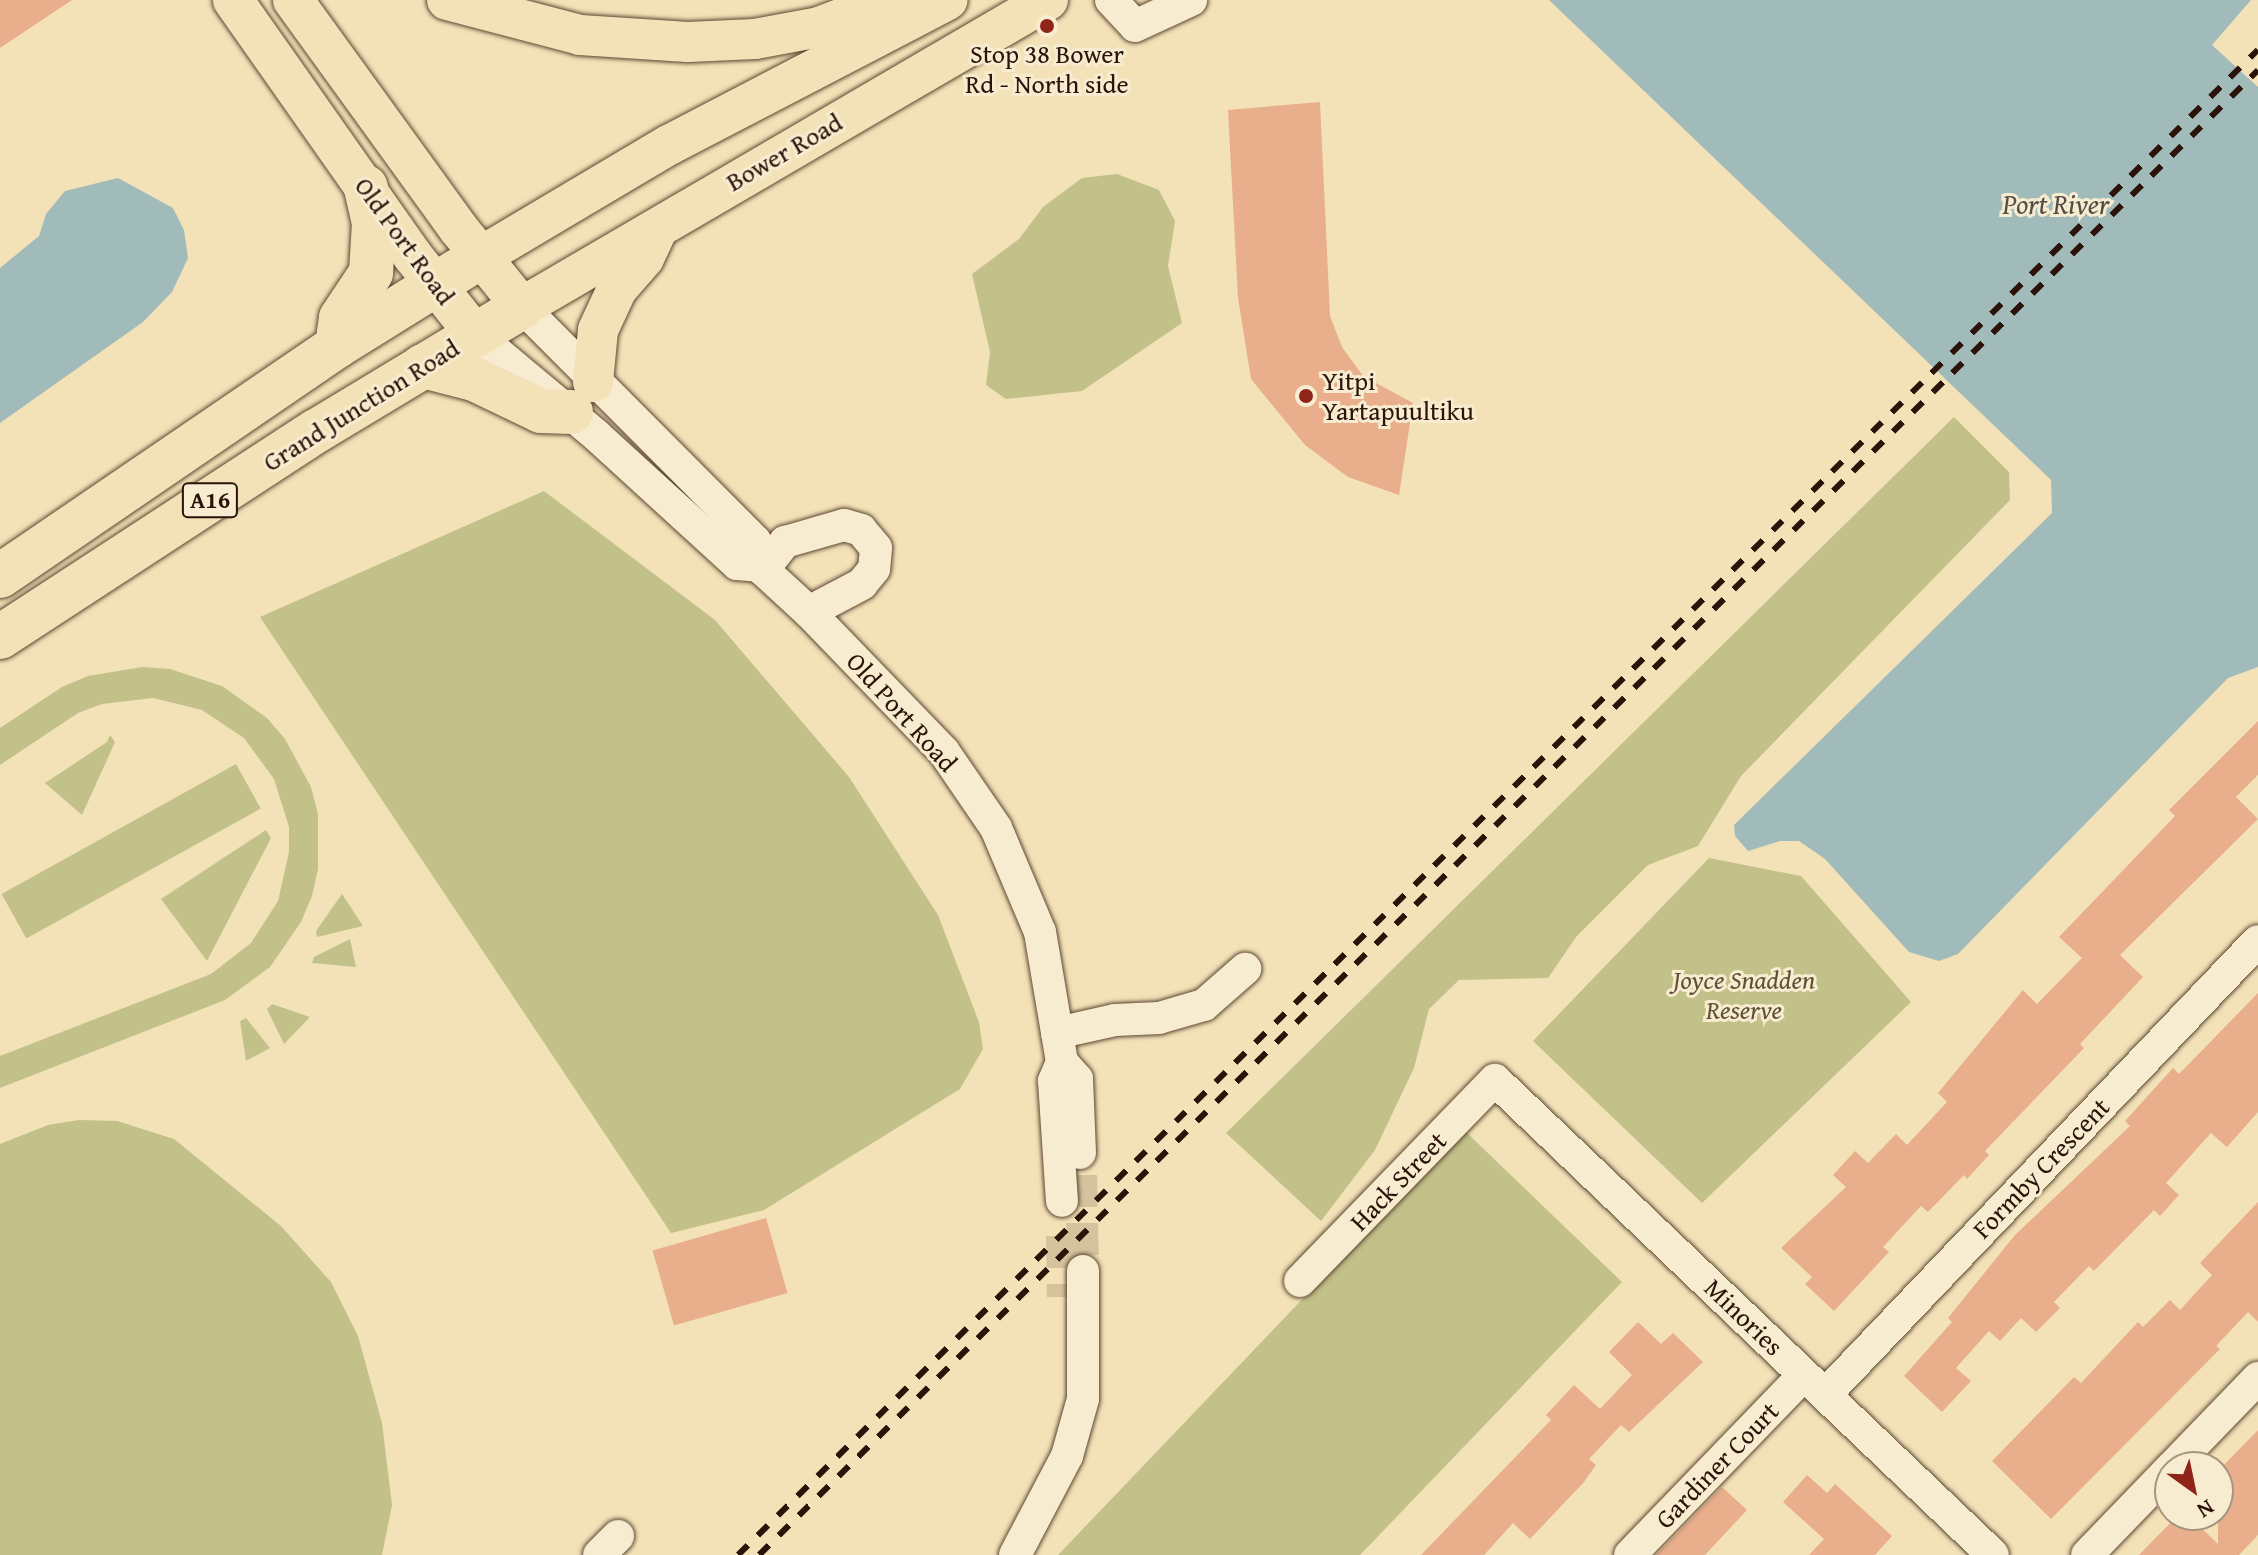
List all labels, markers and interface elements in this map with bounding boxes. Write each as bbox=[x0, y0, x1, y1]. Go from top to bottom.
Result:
marker: Stop 38 Bower Rd - North side bbox=[1038, 17, 1056, 35]
place label: Stop 38 Bower Rd - North side bbox=[965, 38, 1129, 100]
street label: Bower Road bbox=[721, 106, 847, 198]
street label: Old Port Road bbox=[348, 171, 462, 311]
water label: Port River bbox=[2002, 187, 2110, 221]
street label: Grand Junction Road bbox=[257, 332, 465, 478]
place label: Yitpi Yartapuultiku bbox=[1322, 365, 1474, 426]
marker: Yitpi Yartapuultiku bbox=[1297, 387, 1315, 405]
road number: A16 bbox=[180, 480, 240, 520]
street label: Old Port Road bbox=[840, 646, 964, 778]
park label: Joyce Snadden Reserve bbox=[1673, 964, 1815, 1026]
street label: Formby Crescent bbox=[1966, 1091, 2116, 1245]
street label: Hack Street bbox=[1343, 1125, 1453, 1237]
street label: Minories bbox=[1698, 1272, 1790, 1362]
street label: Gardiner Court bbox=[1649, 1395, 1785, 1535]
north arrow bbox=[2154, 1451, 2234, 1531]
text: N bbox=[2191, 1492, 2221, 1527]

